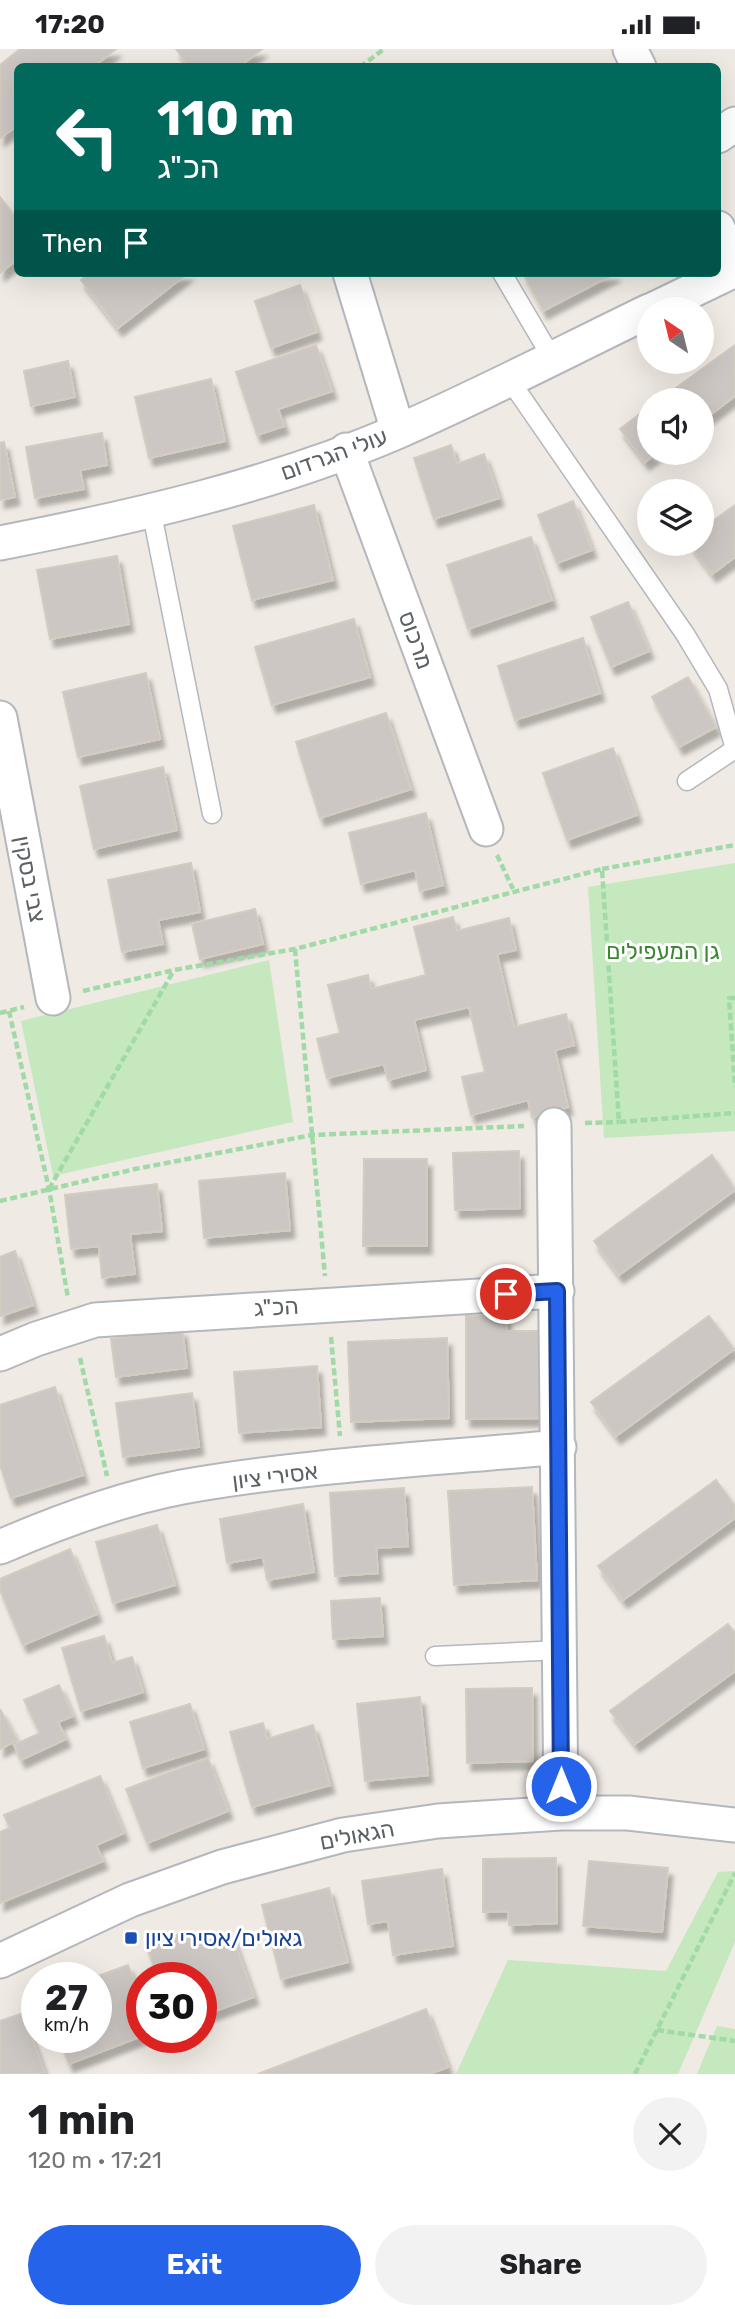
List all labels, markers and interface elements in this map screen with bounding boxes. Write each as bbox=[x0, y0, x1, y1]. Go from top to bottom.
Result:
text: 17:20 bbox=[35, 9, 105, 40]
text: 110 m bbox=[157, 89, 294, 147]
icon: left bbox=[42, 91, 133, 182]
text: הכ"ג bbox=[157, 148, 220, 186]
icon: arrive bbox=[117, 224, 155, 262]
text: Then bbox=[42, 228, 103, 259]
north arrow bbox=[637, 297, 714, 375]
map controls bbox=[637, 297, 714, 556]
button: sound bbox=[637, 388, 714, 465]
street label: עולי הגרדום bbox=[277, 422, 391, 486]
button: layers bbox=[637, 479, 714, 556]
street label: מרכוס bbox=[393, 607, 439, 673]
street label: צבי בסקין bbox=[8, 833, 52, 925]
park label: גן המעפילים bbox=[606, 937, 720, 965]
pin bbox=[476, 1264, 536, 1324]
icon: arrive bbox=[487, 1275, 525, 1313]
street label: הכ"ג bbox=[253, 1292, 299, 1322]
street label: אסירי ציון bbox=[231, 1457, 319, 1495]
position arrow bbox=[524, 1749, 598, 1823]
street label: הגאולים bbox=[317, 1814, 397, 1856]
place label: גאולים/אסירי ציון bbox=[145, 1924, 303, 1952]
marker: גאולים/אסירי ציון bbox=[123, 1930, 139, 1946]
speed limit sign: 30 bbox=[126, 1962, 217, 2053]
text: 27 bbox=[45, 1977, 88, 2019]
text: km/h bbox=[44, 2014, 89, 2036]
text: 1 min bbox=[28, 2095, 135, 2145]
button: close bbox=[633, 2097, 707, 2171]
text: 120 m · 17:21 bbox=[28, 2146, 162, 2174]
button: Exit bbox=[28, 2225, 361, 2305]
button: Share bbox=[375, 2225, 707, 2305]

